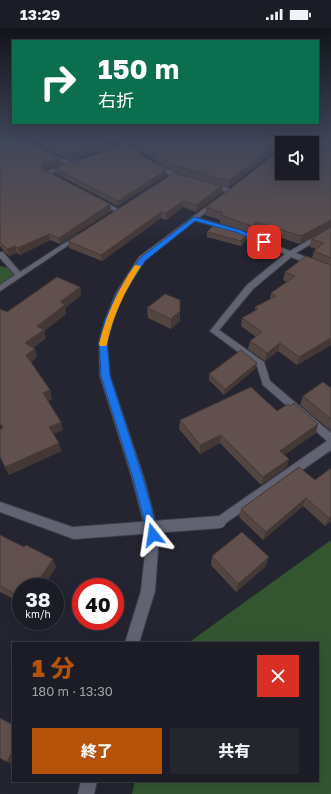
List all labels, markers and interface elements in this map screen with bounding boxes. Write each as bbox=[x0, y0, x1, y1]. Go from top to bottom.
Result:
text: 13:29 bbox=[20, 5, 60, 23]
text: 150 m bbox=[98, 52, 179, 85]
icon: right bbox=[32, 56, 84, 108]
text: 右折 bbox=[98, 89, 134, 111]
map controls bbox=[275, 136, 319, 180]
button: sound bbox=[275, 136, 319, 180]
pin bbox=[247, 225, 281, 259]
icon: arrive bbox=[253, 231, 275, 253]
position arrow bbox=[132, 514, 174, 556]
speed limit sign: 40 bbox=[72, 578, 124, 630]
text: 38 bbox=[25, 587, 50, 611]
text: km/h bbox=[25, 608, 51, 620]
text: 1 分 bbox=[32, 653, 75, 682]
button: close bbox=[257, 655, 299, 697]
text: 180 m · 13:30 bbox=[32, 683, 113, 699]
button: 終了 bbox=[32, 728, 162, 774]
button: 共有 bbox=[170, 728, 299, 774]

